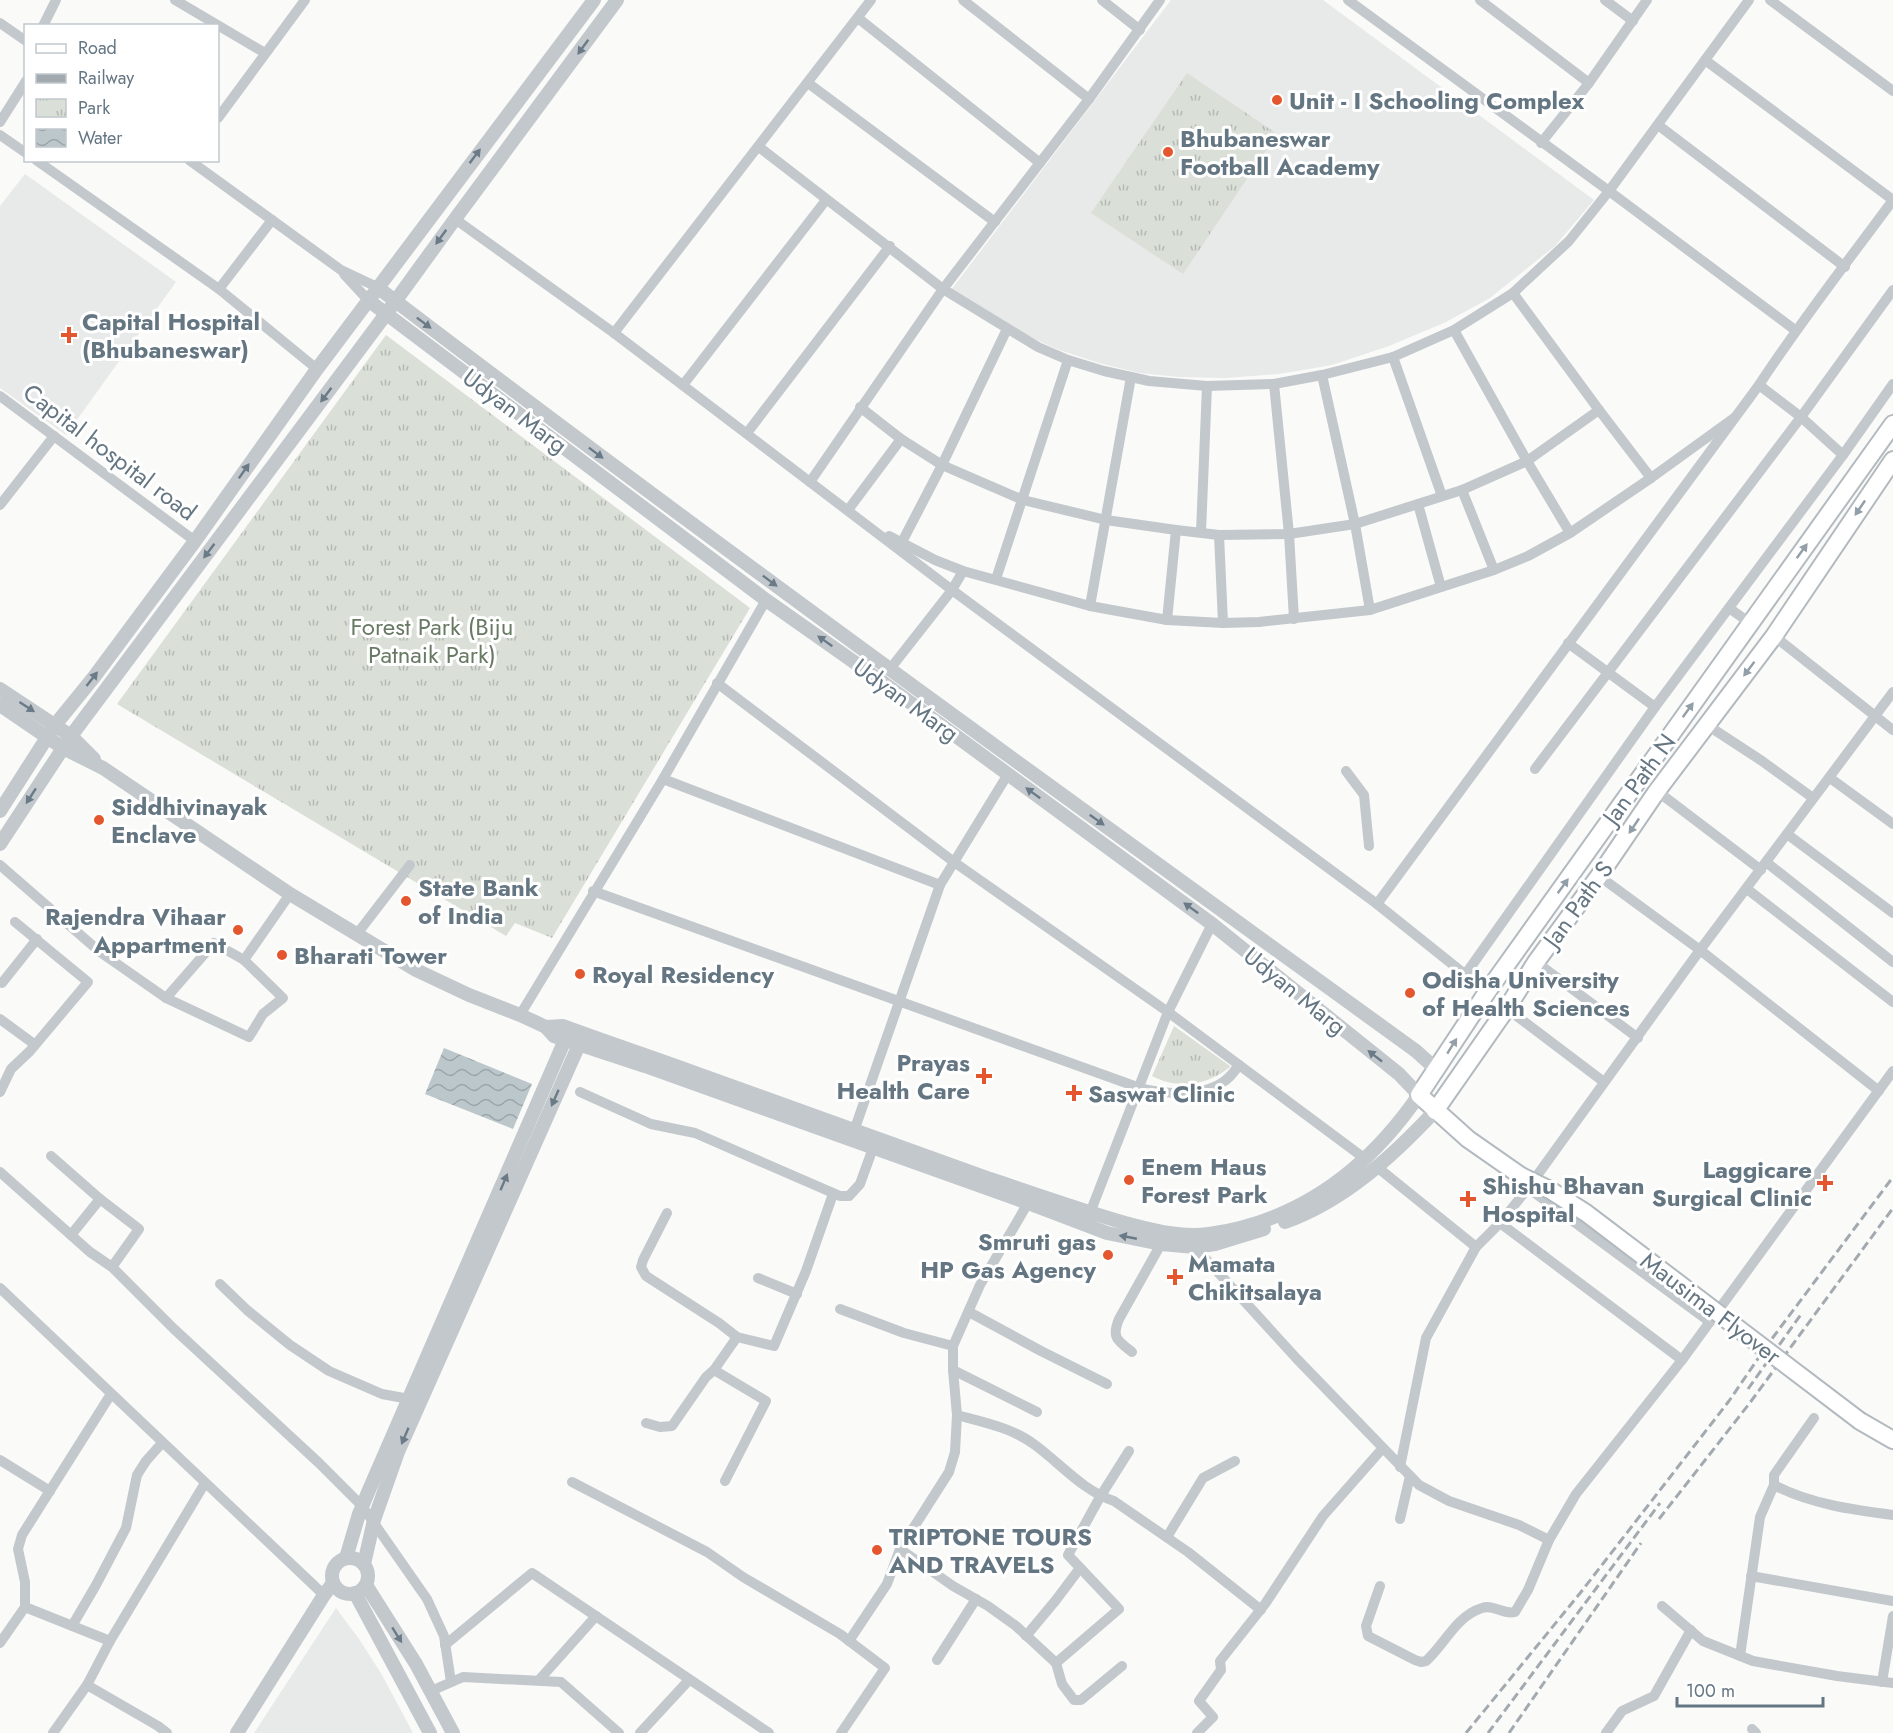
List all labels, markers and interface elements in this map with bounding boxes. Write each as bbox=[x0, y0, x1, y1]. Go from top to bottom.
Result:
legend bbox=[24, 24, 219, 162]
text: Road bbox=[78, 35, 117, 61]
one-way arrow bbox=[577, 39, 589, 55]
text: Railway bbox=[78, 65, 134, 91]
place label: Unit - I Schooling Complex bbox=[1289, 83, 1584, 118]
marker: Unit - I Schooling Complex bbox=[1270, 93, 1284, 107]
text: Park bbox=[78, 95, 110, 121]
place label: Bhubaneswar Football Academy bbox=[1180, 121, 1380, 184]
text: Water bbox=[78, 125, 123, 151]
marker: Bhubaneswar Football Academy bbox=[1161, 145, 1175, 159]
one-way arrow bbox=[469, 149, 481, 165]
one-way arrow bbox=[435, 229, 447, 245]
place label: Capital Hospital (Bhubaneswar) bbox=[82, 304, 260, 367]
one-way arrow bbox=[416, 316, 431, 328]
marker: Capital Hospital (Bhubaneswar) bbox=[60, 326, 78, 344]
street label: Udyan Marg bbox=[455, 360, 575, 462]
street label: Capital hospital road bbox=[16, 375, 204, 529]
one-way arrow bbox=[320, 386, 332, 402]
one-way arrow bbox=[589, 446, 604, 458]
one-way arrow bbox=[238, 464, 250, 480]
one-way arrow bbox=[1854, 500, 1866, 516]
one-way arrow bbox=[203, 542, 215, 558]
one-way arrow bbox=[1796, 544, 1808, 560]
one-way arrow bbox=[761, 575, 777, 587]
park label: Forest Park (Biju Patnaik Park) bbox=[351, 609, 513, 672]
one-way arrow bbox=[817, 635, 833, 647]
street label: Udyan Marg bbox=[846, 650, 966, 750]
one-way arrow bbox=[1744, 661, 1756, 676]
one-way arrow bbox=[85, 672, 97, 687]
one-way arrow bbox=[19, 702, 36, 713]
one-way arrow bbox=[1682, 702, 1694, 718]
street label: Jan Path N bbox=[1592, 726, 1684, 834]
one-way arrow bbox=[1026, 787, 1041, 799]
one-way arrow bbox=[26, 788, 37, 804]
place label: Siddhivinayak Enclave bbox=[111, 789, 268, 852]
marker: Siddhivinayak Enclave bbox=[92, 813, 106, 827]
one-way arrow bbox=[1089, 814, 1105, 826]
one-way arrow bbox=[1628, 817, 1640, 833]
street label: Jan Path S bbox=[1533, 853, 1621, 957]
place label: State Bank of India bbox=[418, 870, 539, 933]
one-way arrow bbox=[1557, 878, 1569, 894]
marker: State Bank of India bbox=[399, 894, 413, 908]
place label: Rajendra Vihaar Appartment bbox=[45, 899, 226, 962]
one-way arrow bbox=[1183, 902, 1199, 914]
marker: Rajendra Vihaar Appartment bbox=[231, 923, 245, 937]
place label: Bharati Tower bbox=[294, 938, 447, 973]
street label: Udyan Marg bbox=[1236, 939, 1354, 1043]
marker: Bharati Tower bbox=[275, 948, 289, 962]
place label: Royal Residency bbox=[592, 957, 775, 992]
place label: Odisha University of Health Sciences bbox=[1422, 962, 1630, 1025]
marker: Royal Residency bbox=[573, 967, 587, 981]
marker: Odisha University of Health Sciences bbox=[1403, 986, 1417, 1000]
one-way arrow bbox=[1447, 1038, 1458, 1054]
place label: Prayas Health Care bbox=[836, 1045, 970, 1108]
one-way arrow bbox=[1368, 1051, 1383, 1063]
marker: Prayas Health Care bbox=[975, 1067, 993, 1085]
place label: Saswat Clinic bbox=[1088, 1076, 1235, 1111]
marker: Saswat Clinic bbox=[1065, 1084, 1083, 1102]
one-way arrow bbox=[550, 1089, 560, 1107]
place label: Enem Haus Forest Park bbox=[1141, 1149, 1268, 1212]
place label: Laggicare Surgical Clinic bbox=[1652, 1152, 1812, 1215]
place label: Shishu Bhavan Hospital bbox=[1482, 1168, 1645, 1231]
one-way arrow bbox=[500, 1173, 510, 1191]
marker: Enem Haus Forest Park bbox=[1122, 1173, 1136, 1187]
marker: Laggicare Surgical Clinic bbox=[1816, 1174, 1834, 1192]
marker: Shishu Bhavan Hospital bbox=[1459, 1190, 1477, 1208]
place label: Smruti gas HP Gas Agency bbox=[920, 1224, 1096, 1287]
one-way arrow bbox=[1118, 1232, 1137, 1241]
street label: Mausima Flyover bbox=[1633, 1243, 1789, 1373]
place label: Mamata Chikitsalaya bbox=[1188, 1246, 1322, 1309]
marker: Smruti gas HP Gas Agency bbox=[1101, 1248, 1115, 1262]
marker: Mamata Chikitsalaya bbox=[1166, 1268, 1184, 1286]
one-way arrow bbox=[400, 1427, 409, 1445]
place label: TRIPTONE TOURS AND TRAVELS bbox=[888, 1519, 1092, 1582]
marker: TRIPTONE TOURS AND TRAVELS bbox=[870, 1543, 884, 1557]
one-way arrow bbox=[392, 1627, 403, 1643]
scale bar bbox=[1677, 1670, 1822, 1708]
text: 100 m bbox=[1686, 1678, 1735, 1704]

